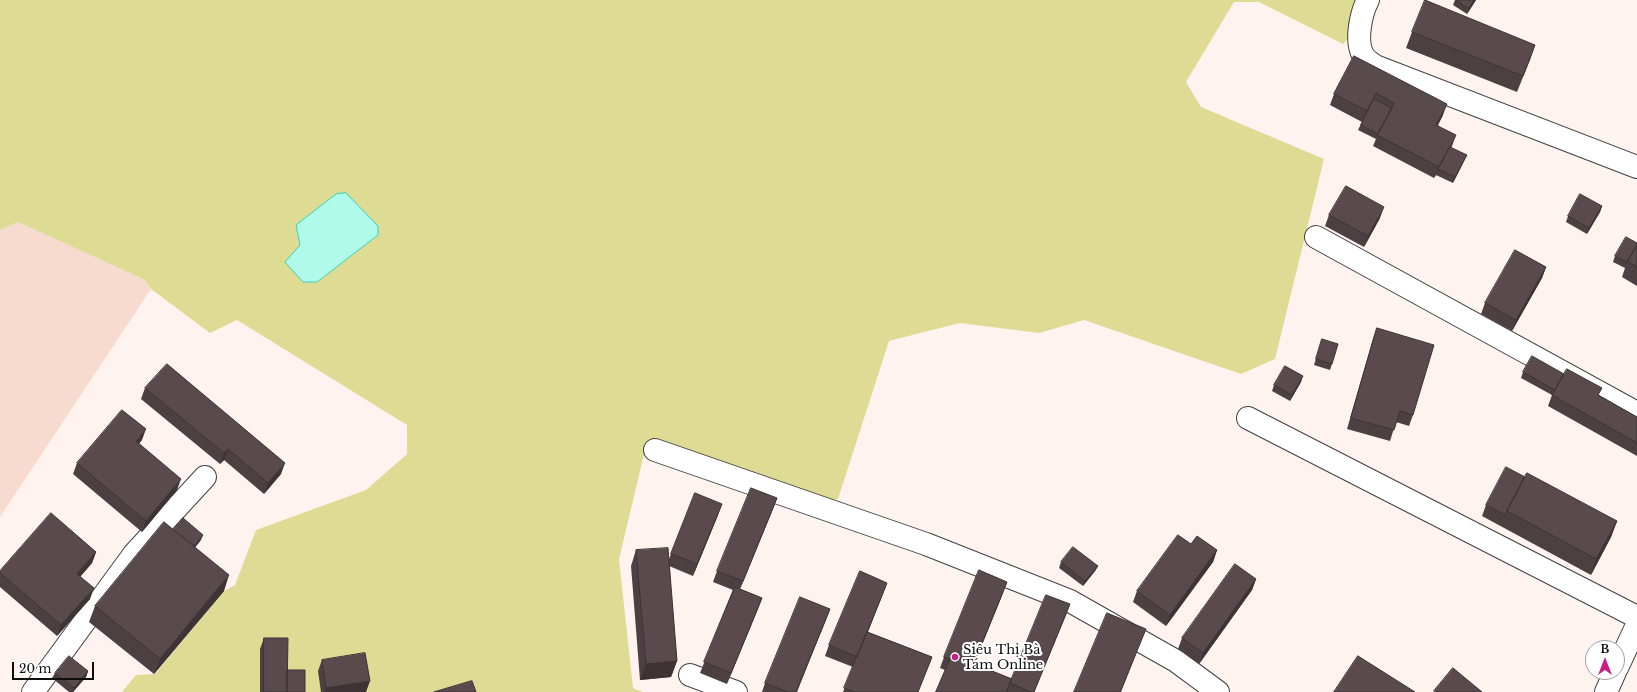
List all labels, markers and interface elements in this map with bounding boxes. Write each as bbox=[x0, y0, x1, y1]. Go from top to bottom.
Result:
north arrow bbox=[1585, 640, 1625, 680]
place label: Siêu Thị Bà Tám Online bbox=[963, 642, 1043, 673]
text: B bbox=[1601, 642, 1609, 656]
marker: Siêu Thị Bà Tám Online bbox=[950, 652, 960, 662]
scale bar bbox=[14, 654, 96, 680]
text: 20 m bbox=[19, 661, 51, 676]

